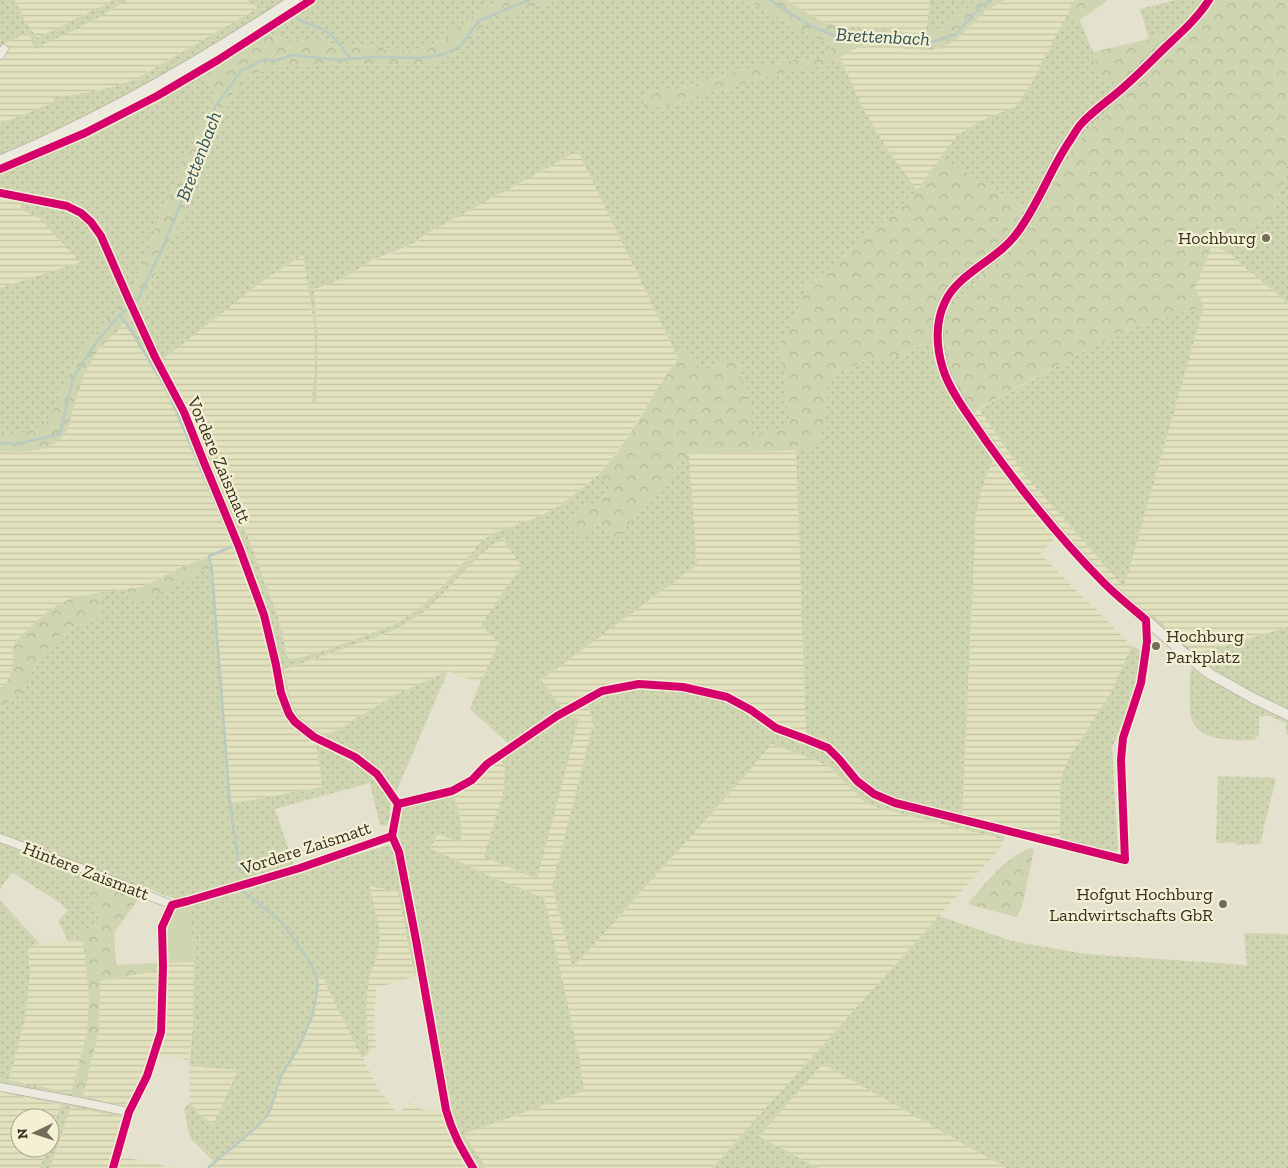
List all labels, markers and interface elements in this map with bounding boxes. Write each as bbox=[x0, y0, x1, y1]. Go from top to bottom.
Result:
water label: Brettenbach bbox=[835, 23, 931, 50]
water label: Brettenbach bbox=[171, 108, 226, 204]
place label: Hochburg bbox=[1178, 227, 1256, 249]
marker: Hochburg bbox=[1260, 232, 1272, 244]
street label: Vordere Zaismatt bbox=[182, 393, 256, 527]
place label: Hochburg Parkplatz bbox=[1166, 625, 1244, 668]
marker: Hochburg Parkplatz bbox=[1150, 640, 1162, 652]
street label: Vordere Zaismatt bbox=[237, 817, 374, 880]
street label: Hintere Zaismatt bbox=[20, 837, 153, 905]
place label: Hofgut Hochburg Landwirtschafts GbR bbox=[1049, 883, 1213, 926]
marker: Hofgut Hochburg Landwirtschafts GbR bbox=[1217, 898, 1229, 910]
north arrow bbox=[10, 1108, 60, 1158]
text: N bbox=[14, 1128, 31, 1140]

